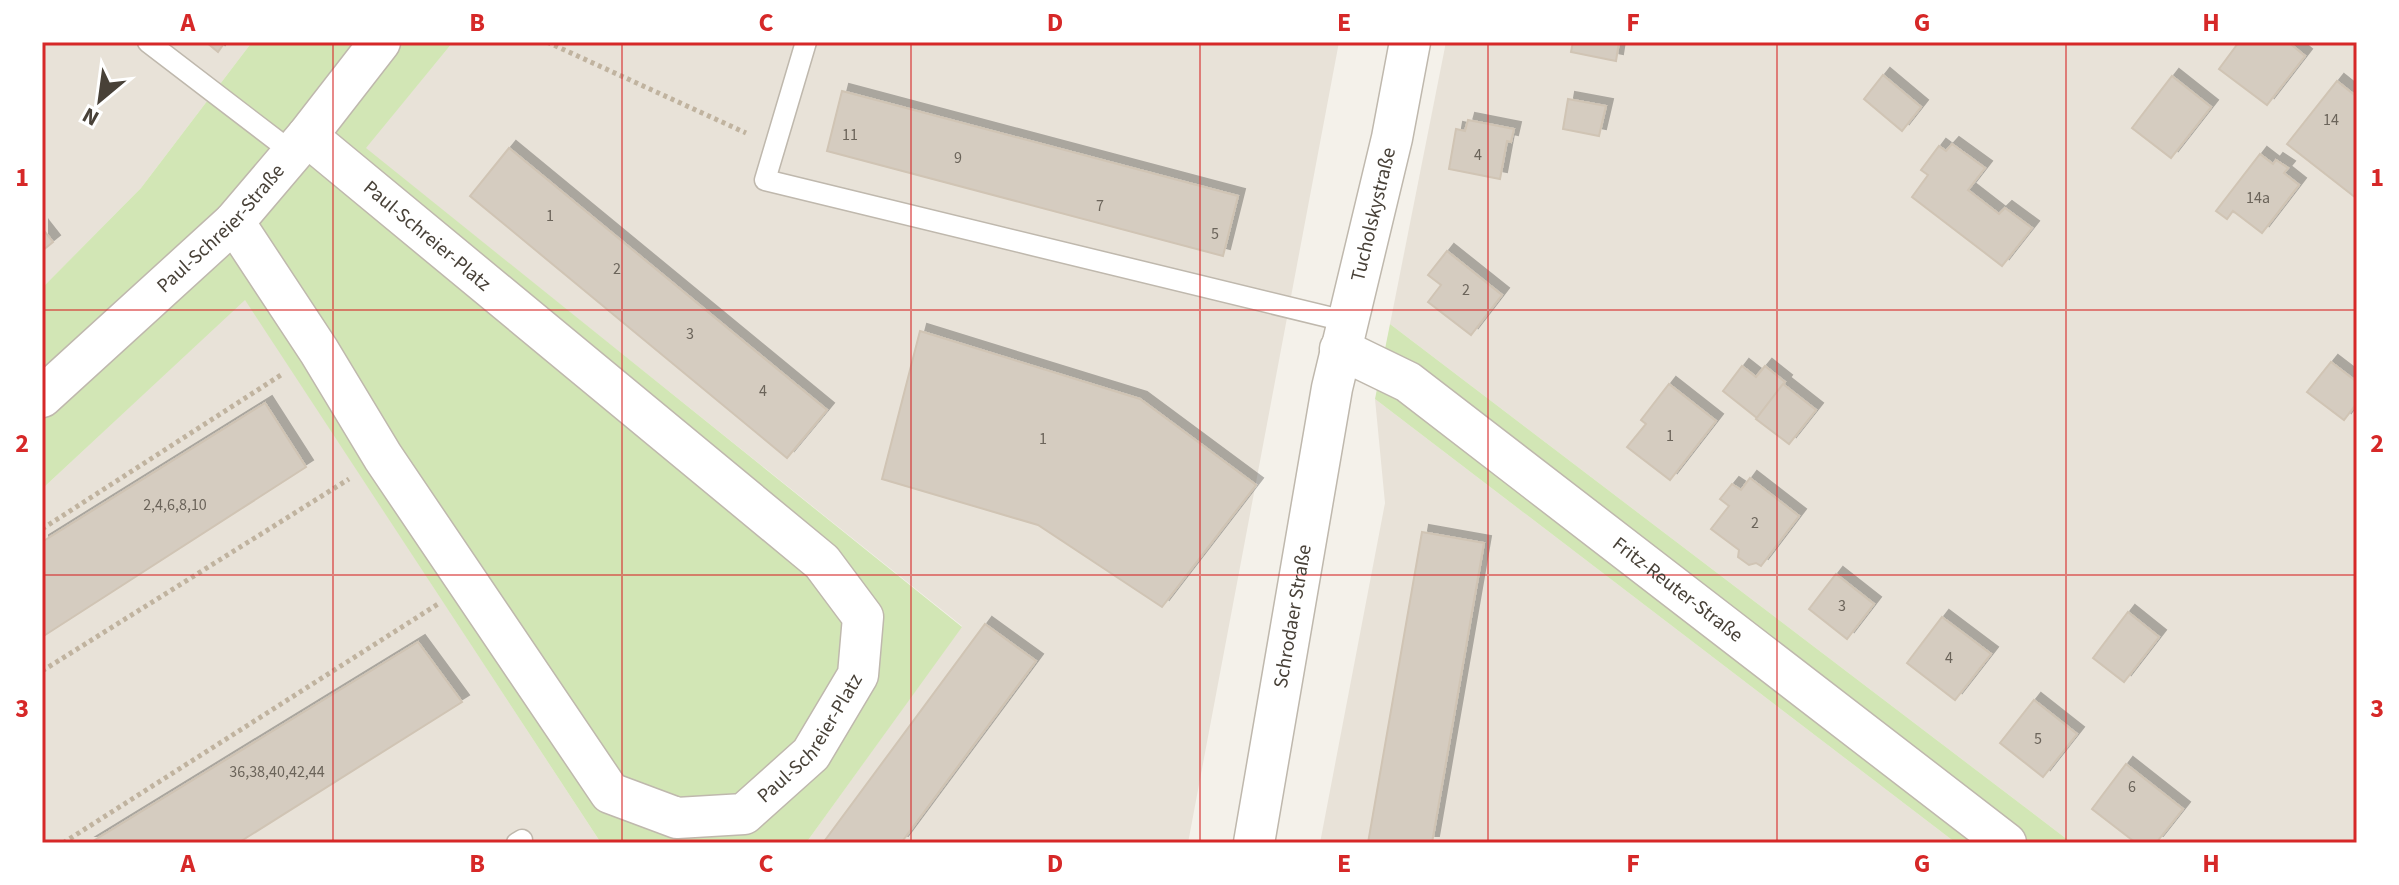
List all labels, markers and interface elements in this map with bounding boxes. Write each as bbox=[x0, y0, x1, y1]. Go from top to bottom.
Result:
text: A bbox=[180, 4, 197, 41]
text: B bbox=[469, 4, 485, 41]
text: C bbox=[758, 4, 774, 41]
text: D bbox=[1047, 4, 1063, 41]
text: E bbox=[1337, 4, 1351, 41]
text: F bbox=[1626, 4, 1640, 41]
text: G bbox=[1914, 4, 1930, 41]
text: H bbox=[2202, 4, 2220, 41]
north arrow bbox=[60, 60, 140, 140]
text: N bbox=[77, 99, 105, 134]
house number: 14 bbox=[2323, 109, 2339, 131]
house number: 11 bbox=[842, 124, 858, 146]
house number: 4 bbox=[1474, 144, 1482, 166]
street label: Tucholskystraße bbox=[1344, 145, 1403, 284]
house number: 9 bbox=[954, 147, 962, 169]
street label: Paul-Schreier-Straße bbox=[151, 158, 291, 300]
text: 1 bbox=[15, 159, 29, 196]
text: 1 bbox=[2370, 159, 2384, 196]
street label: Paul-Schreier-Platz bbox=[357, 174, 497, 298]
house number: 14a bbox=[2246, 187, 2270, 209]
house number: 7 bbox=[1096, 195, 1104, 217]
house number: 1 bbox=[546, 205, 554, 227]
house number: 5 bbox=[1211, 223, 1219, 245]
house number: 2 bbox=[613, 258, 621, 280]
house number: 2 bbox=[1462, 279, 1470, 301]
house number: 3 bbox=[686, 323, 694, 345]
house number: 4 bbox=[759, 380, 767, 402]
text: 2 bbox=[15, 425, 29, 462]
house number: 1 bbox=[1666, 425, 1674, 447]
text: 2 bbox=[2370, 425, 2384, 462]
house number: 1 bbox=[1039, 428, 1047, 450]
house number: 2,4,6,8,10 bbox=[143, 494, 207, 516]
house number: 2 bbox=[1751, 512, 1759, 534]
street label: Fritz-Reuter-Straße bbox=[1606, 530, 1749, 649]
street label: Schrodaer Straße bbox=[1267, 542, 1319, 690]
house number: 3 bbox=[1838, 595, 1846, 617]
house number: 4 bbox=[1945, 647, 1953, 669]
street label: Paul-Schreier-Platz bbox=[751, 669, 870, 810]
text: 3 bbox=[15, 690, 29, 727]
text: 3 bbox=[2370, 690, 2384, 727]
house number: 5 bbox=[2034, 728, 2042, 750]
house number: 36,38,40,42,44 bbox=[229, 761, 325, 783]
house number: 6 bbox=[2128, 776, 2136, 798]
text: A bbox=[180, 845, 197, 882]
text: B bbox=[469, 845, 485, 882]
text: C bbox=[758, 845, 774, 882]
text: D bbox=[1047, 845, 1063, 882]
text: E bbox=[1337, 845, 1351, 882]
text: F bbox=[1626, 845, 1640, 882]
text: G bbox=[1914, 845, 1930, 882]
text: H bbox=[2202, 845, 2220, 882]

